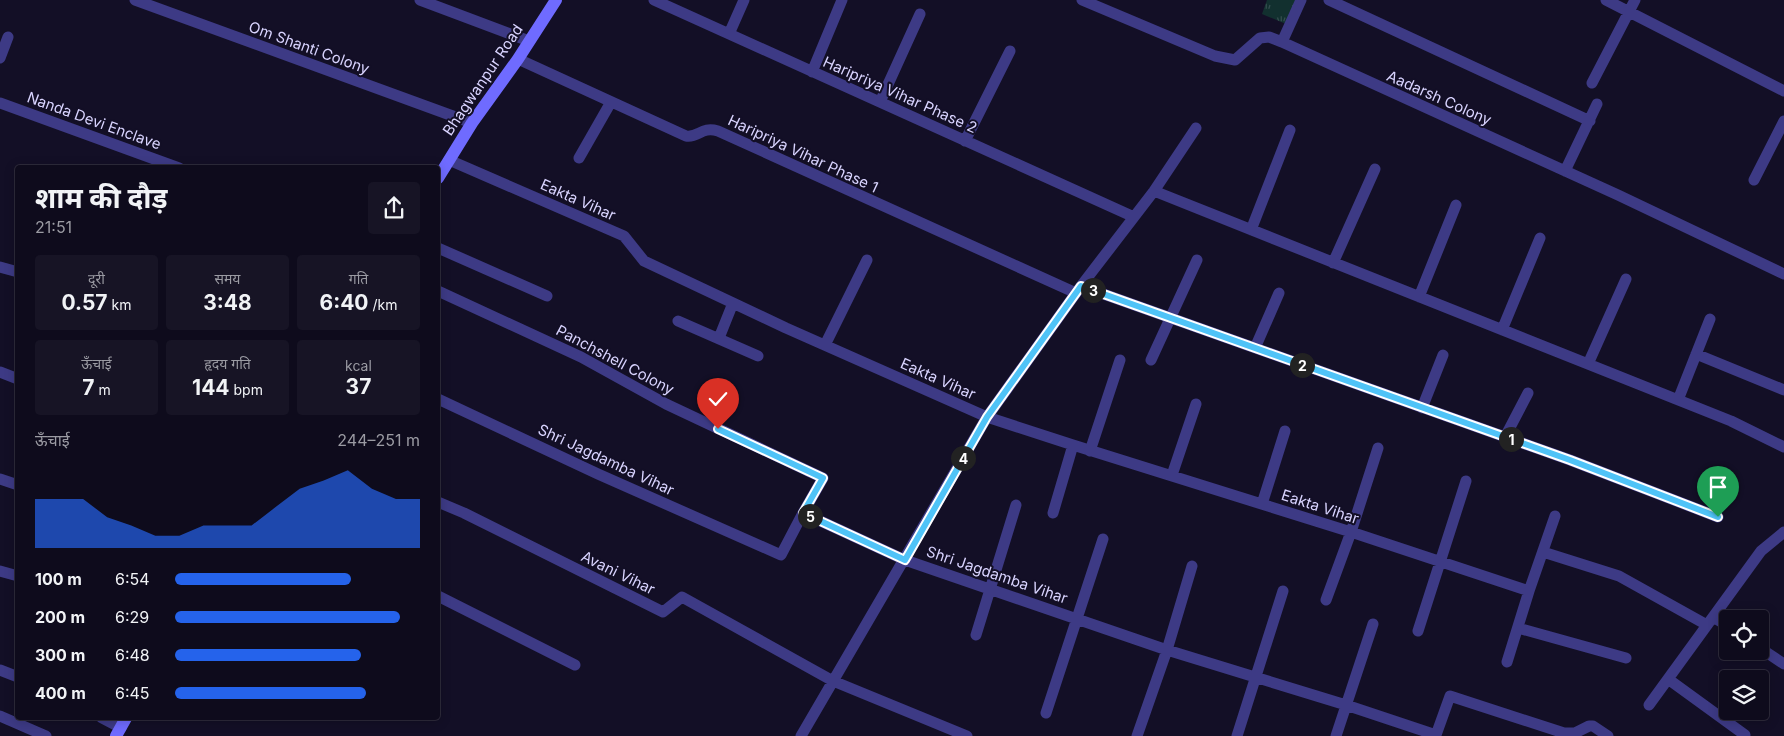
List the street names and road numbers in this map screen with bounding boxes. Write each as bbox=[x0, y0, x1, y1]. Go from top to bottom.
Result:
street label: Om Shanti Colony bbox=[246, 17, 373, 78]
street label: Bhagwanpur Road bbox=[438, 21, 527, 139]
street label: Haripriya Vihar Phase 2 bbox=[820, 52, 980, 137]
street label: Aadarsh Colony bbox=[1384, 66, 1495, 129]
street label: Nanda Devi Enclave bbox=[25, 87, 164, 154]
street label: Haripriya Vihar Phase 1 bbox=[725, 110, 881, 197]
street label: Eakta Vihar bbox=[538, 175, 619, 225]
street label: Panchshell Colony bbox=[553, 320, 678, 399]
street label: Eakta Vihar bbox=[898, 354, 979, 404]
street label: Shri Jagdamba Vihar bbox=[535, 420, 678, 500]
street label: Eakta Vihar bbox=[1279, 485, 1362, 528]
street label: Shri Jagdamba Vihar bbox=[924, 541, 1071, 608]
street label: Avani Vihar bbox=[578, 547, 659, 599]

